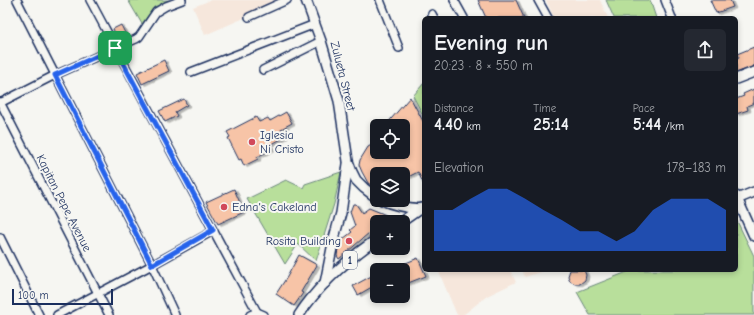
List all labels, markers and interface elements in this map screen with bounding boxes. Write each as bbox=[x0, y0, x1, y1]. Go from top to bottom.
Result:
button: share bbox=[684, 29, 726, 71]
text: Evening run bbox=[434, 30, 548, 56]
pin bbox=[98, 31, 132, 65]
icon: arrive bbox=[104, 37, 126, 59]
street label: Zulueta Street bbox=[328, 40, 359, 113]
text: 20:23 · 8 × 550 m bbox=[434, 58, 533, 73]
text: Distance bbox=[434, 102, 473, 115]
text: Time bbox=[533, 102, 556, 115]
text: Pace bbox=[633, 102, 655, 115]
text: 4.40 bbox=[434, 115, 463, 134]
text: 25:14 bbox=[533, 115, 569, 134]
text: 5:44 bbox=[633, 115, 661, 134]
map controls bbox=[370, 119, 410, 303]
button: locate bbox=[370, 119, 410, 159]
text: km bbox=[463, 120, 481, 133]
text: /km bbox=[661, 120, 684, 133]
place label: Iglesia Ni Cristo bbox=[260, 128, 304, 156]
marker: Iglesia Ni Cristo bbox=[247, 137, 257, 147]
street label: Kapitan Pepe Avenue bbox=[33, 152, 95, 254]
text: Elevation bbox=[434, 160, 484, 175]
text: 178–183 m bbox=[667, 160, 726, 175]
button: layers bbox=[370, 167, 410, 207]
place label: Edna's Cakeland bbox=[232, 200, 317, 214]
marker: Edna's Cakeland bbox=[219, 202, 229, 212]
button: + bbox=[370, 215, 410, 255]
place label: Rosita Building bbox=[266, 234, 341, 248]
marker: Rosita Building bbox=[344, 236, 354, 246]
road number: 1 bbox=[343, 251, 357, 269]
button: − bbox=[370, 263, 410, 303]
scale bar bbox=[12, 287, 113, 306]
text: 100 m bbox=[18, 289, 49, 302]

